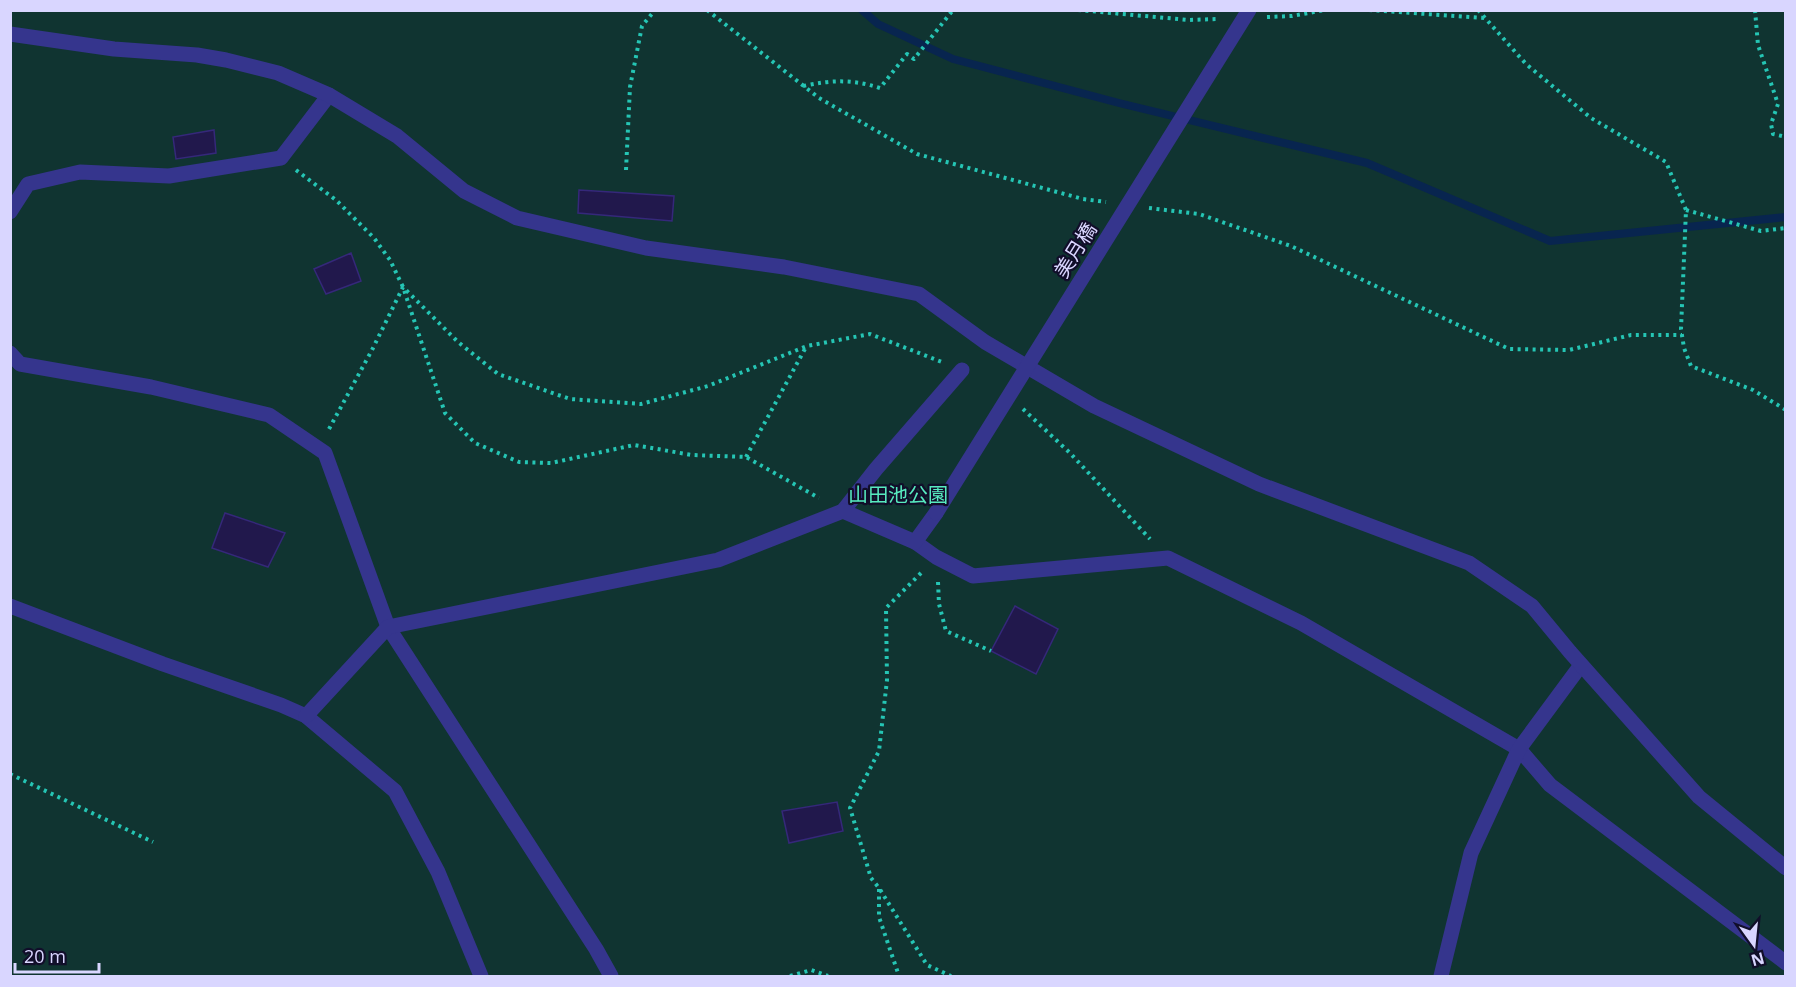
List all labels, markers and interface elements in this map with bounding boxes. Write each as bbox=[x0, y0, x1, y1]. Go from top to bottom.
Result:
street label: 美月橋 bbox=[1048, 217, 1102, 283]
park label: 山田池公園 bbox=[848, 481, 948, 508]
north arrow bbox=[1724, 915, 1784, 975]
scale bar bbox=[15, 936, 99, 974]
text: 20 m bbox=[24, 944, 66, 968]
text: N bbox=[1749, 947, 1767, 972]

